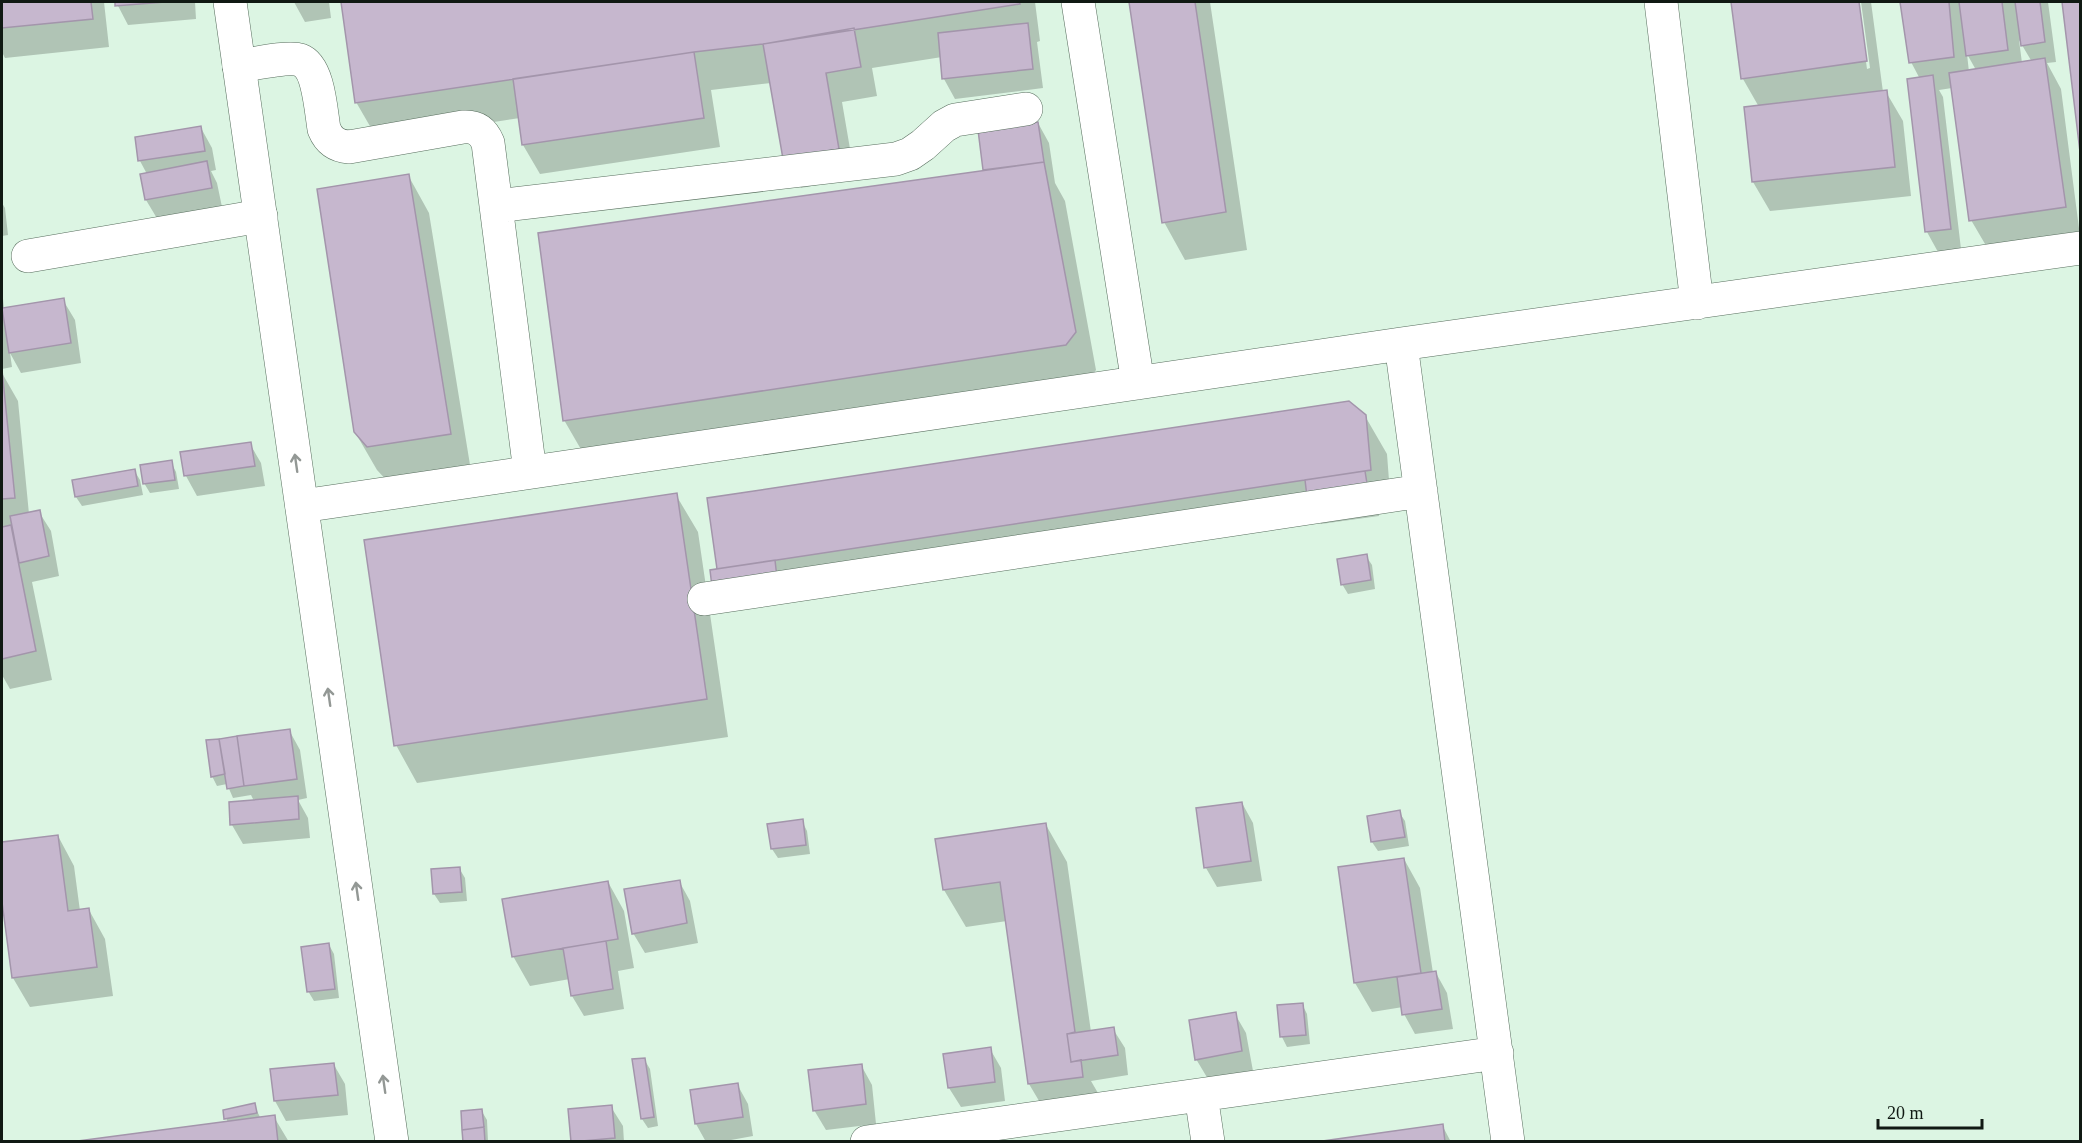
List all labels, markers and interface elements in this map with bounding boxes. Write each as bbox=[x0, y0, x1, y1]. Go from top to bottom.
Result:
one-way arrow bbox=[290, 453, 301, 473]
one-way arrow bbox=[324, 688, 335, 708]
one-way arrow bbox=[351, 881, 362, 901]
one-way arrow bbox=[379, 1074, 390, 1094]
scale bar bbox=[1878, 1092, 1982, 1130]
text: 20 m bbox=[1887, 1103, 1924, 1123]

